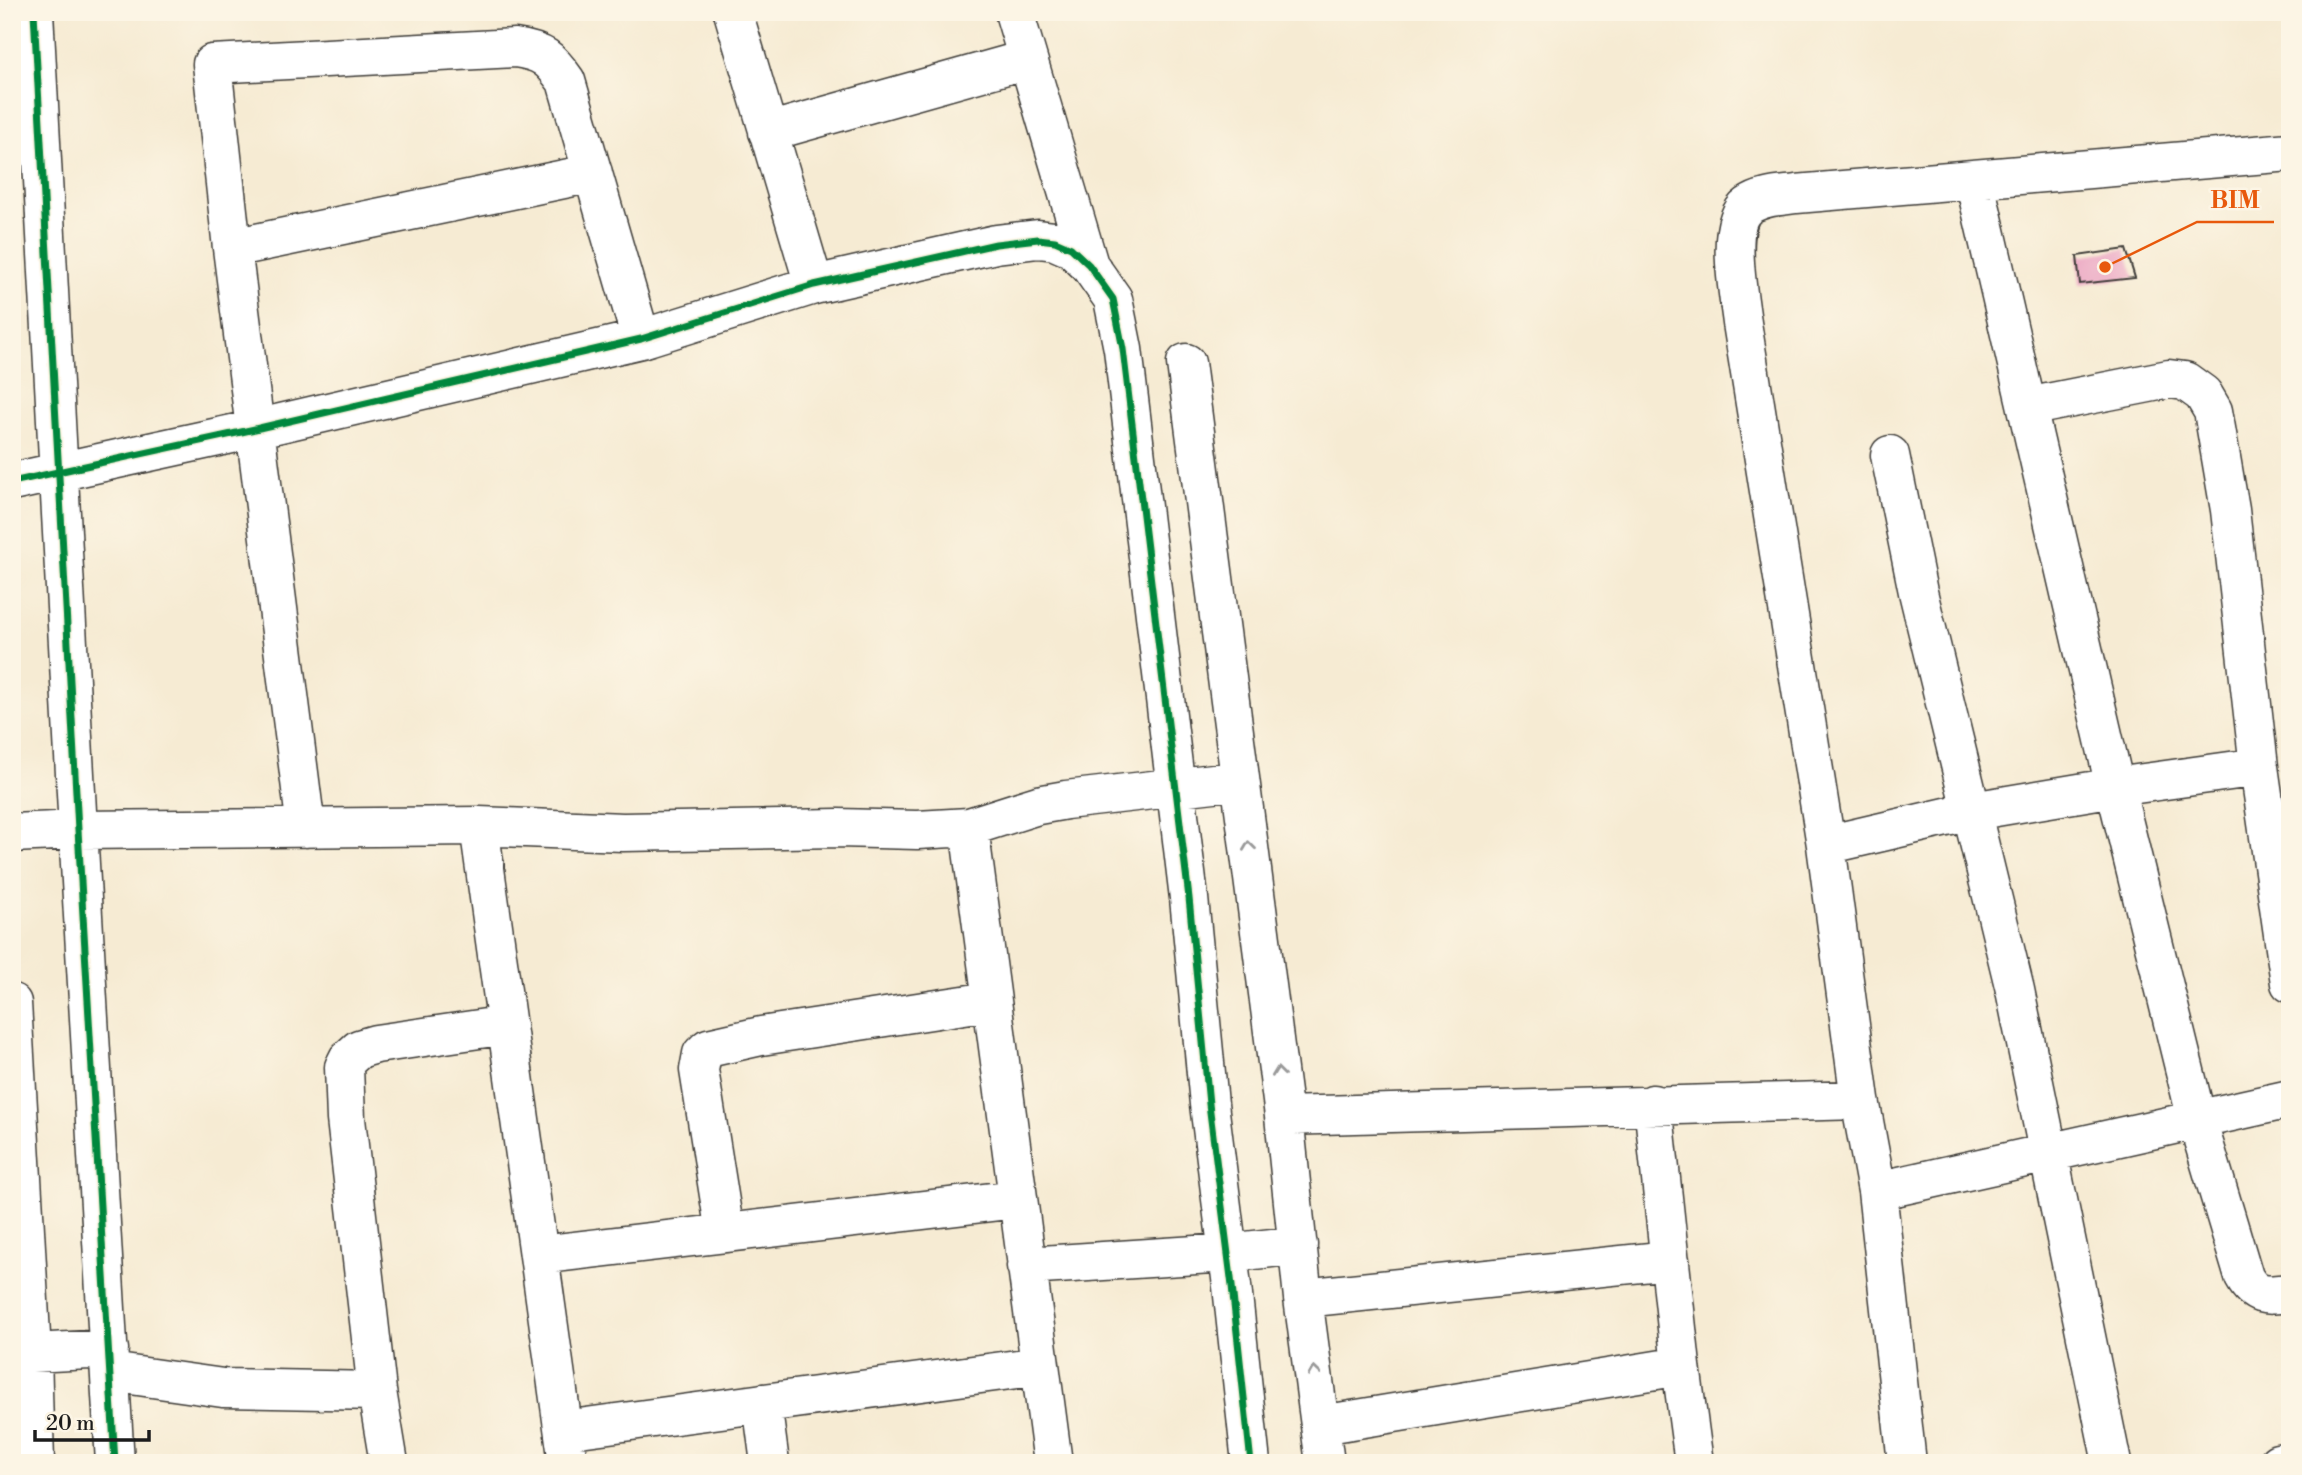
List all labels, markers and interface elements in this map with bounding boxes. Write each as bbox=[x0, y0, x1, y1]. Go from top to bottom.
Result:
callout: BIM bbox=[2197, 177, 2274, 222]
text: BIM bbox=[2210, 186, 2260, 216]
one-way arrow bbox=[1242, 840, 1257, 852]
one-way arrow bbox=[1271, 1066, 1286, 1078]
one-way arrow bbox=[1306, 1365, 1321, 1377]
scale bar bbox=[35, 1398, 149, 1442]
text: 20 m bbox=[46, 1411, 95, 1437]

